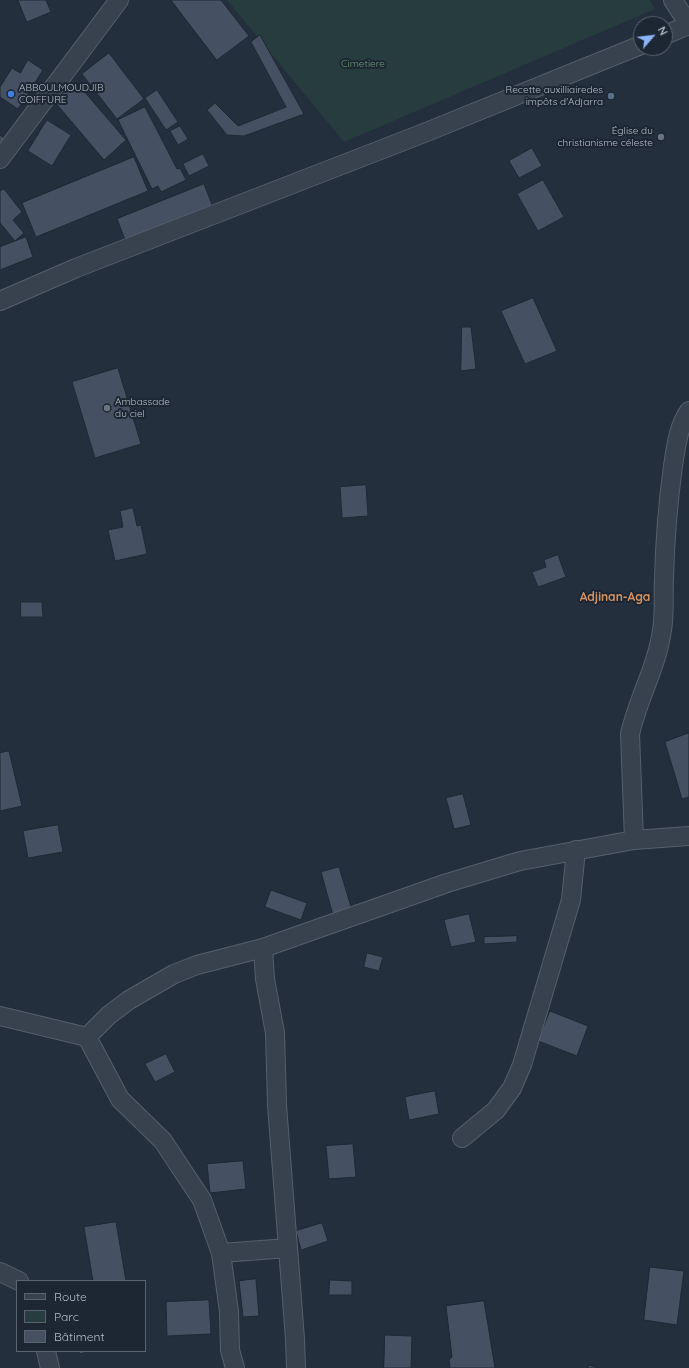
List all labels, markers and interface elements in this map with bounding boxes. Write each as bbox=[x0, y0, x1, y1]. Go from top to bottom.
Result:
north arrow bbox=[633, 16, 673, 56]
text: N bbox=[655, 24, 671, 38]
park label: Cimetiere bbox=[341, 58, 385, 70]
place label: ABBOULMOUDJIB COIFFURE bbox=[19, 82, 103, 106]
place label: Recette auxilliairedes impôts d'Adjarra bbox=[506, 84, 603, 108]
marker: ABBOULMOUDJIB COIFFURE bbox=[6, 89, 16, 99]
marker: Recette auxilliairedes impôts d'Adjarra bbox=[606, 91, 616, 101]
place label: Église du christianisme céleste bbox=[557, 125, 653, 148]
marker: Église du christianisme céleste bbox=[656, 132, 666, 142]
place label: Ambassade du ciel bbox=[115, 396, 170, 420]
marker: Ambassade du ciel bbox=[102, 403, 112, 413]
district label: Adjinan-Aga bbox=[580, 590, 650, 604]
legend bbox=[16, 1280, 146, 1352]
text: Route bbox=[54, 1289, 87, 1304]
text: Parc bbox=[54, 1309, 79, 1324]
text: Bâtiment bbox=[54, 1329, 104, 1344]

